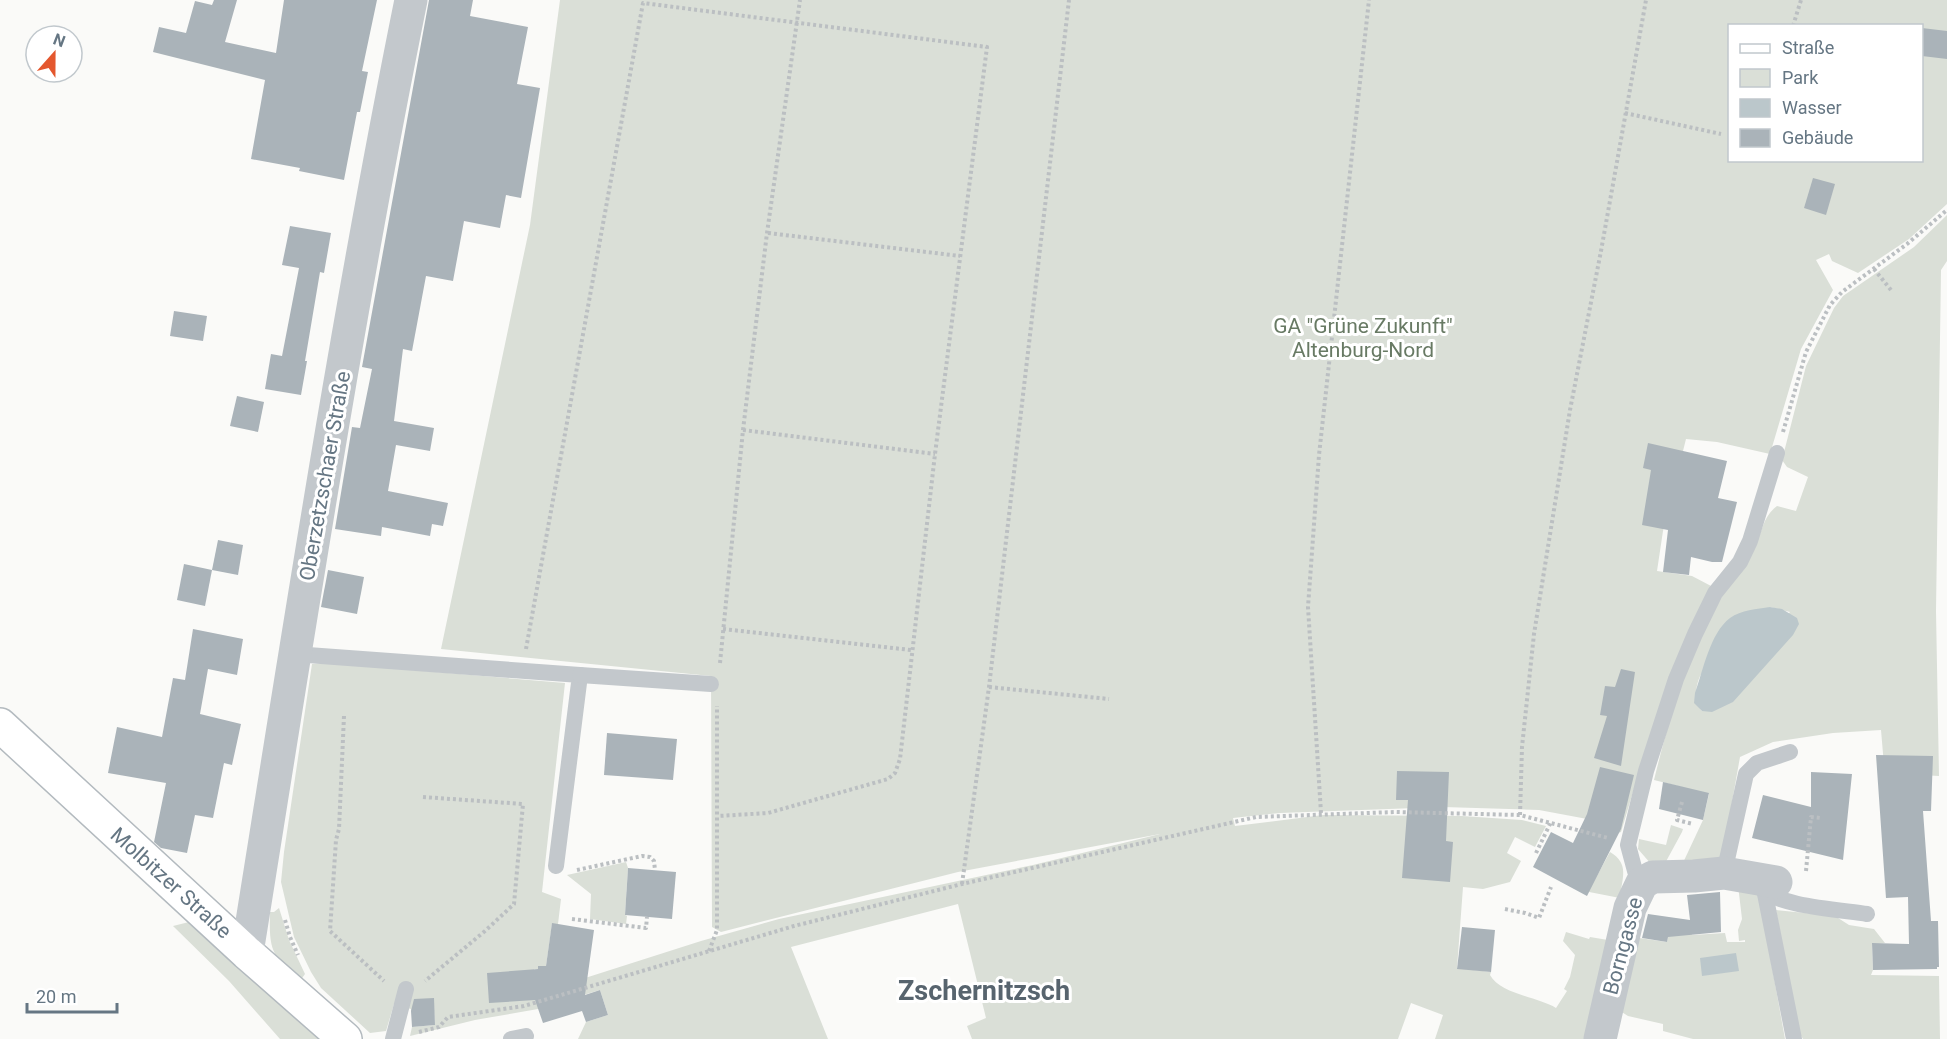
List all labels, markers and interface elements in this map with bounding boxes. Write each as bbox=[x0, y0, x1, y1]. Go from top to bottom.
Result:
north arrow bbox=[24, 24, 84, 84]
legend bbox=[1728, 24, 1923, 162]
text: N bbox=[51, 30, 68, 51]
text: Straße bbox=[1782, 37, 1834, 58]
text: Park bbox=[1782, 67, 1819, 88]
text: Wasser bbox=[1782, 97, 1842, 118]
text: Gebäude bbox=[1782, 127, 1853, 148]
park label: GA "Grüne Zukunft" Altenburg-Nord bbox=[1273, 314, 1453, 362]
street label: Oberzetzschaer Straße bbox=[295, 369, 355, 583]
street label: Molbitzer Straße bbox=[106, 823, 236, 943]
street label: Borngasse bbox=[1598, 895, 1648, 997]
district label: Zschernitzsch bbox=[898, 975, 1070, 1007]
scale bar bbox=[27, 976, 117, 1014]
text: 20 m bbox=[36, 986, 76, 1007]

